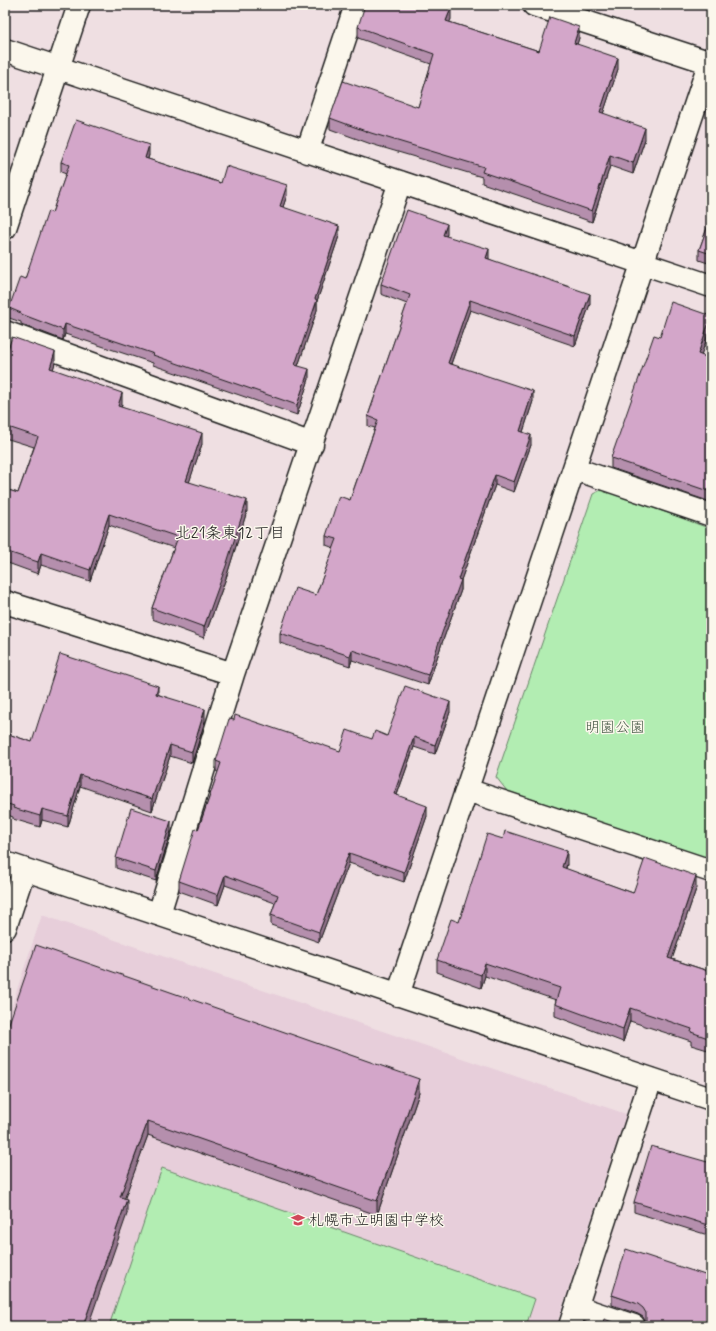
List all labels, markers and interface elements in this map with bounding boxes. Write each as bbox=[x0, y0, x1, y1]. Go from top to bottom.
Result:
district label: 北21条東12丁目 bbox=[175, 523, 285, 544]
park label: 明園公園 bbox=[585, 718, 645, 738]
place label: 札幌市立明園中学校 bbox=[309, 1211, 444, 1231]
school or university icon: 札幌市立明園中学校 bbox=[290, 1212, 306, 1228]

